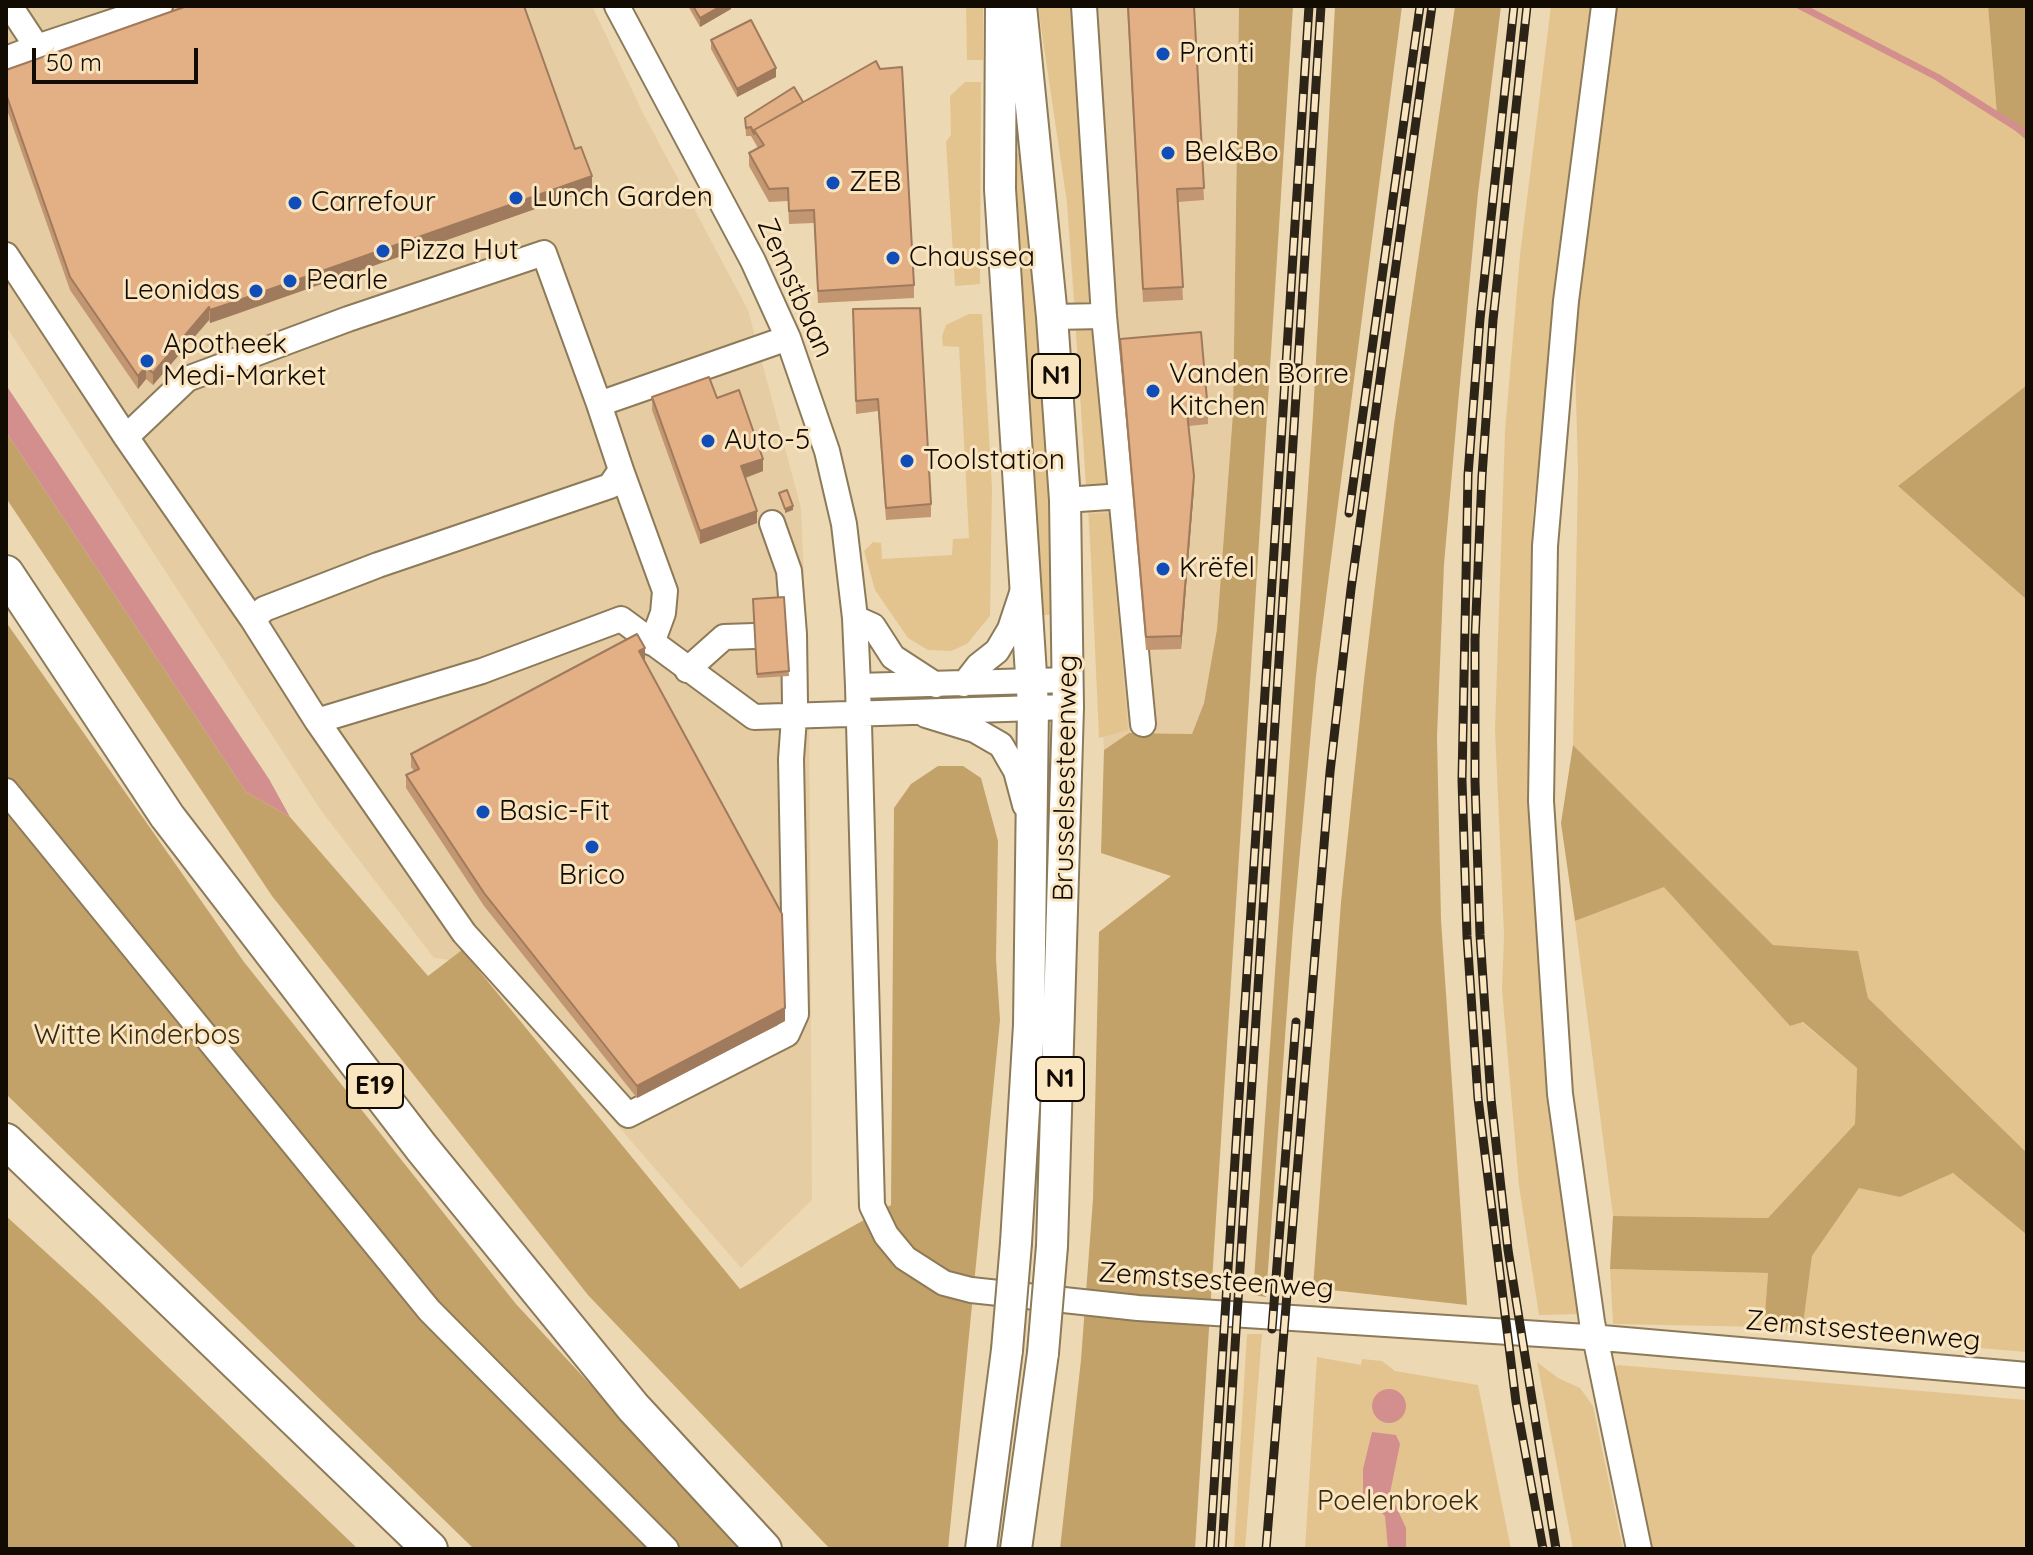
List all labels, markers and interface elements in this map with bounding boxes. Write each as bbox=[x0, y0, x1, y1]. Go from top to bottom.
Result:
scale bar bbox=[36, 32, 202, 82]
place label: Pronti bbox=[1179, 37, 1254, 71]
marker: Pronti bbox=[1154, 45, 1172, 63]
text: 50 m bbox=[46, 47, 102, 77]
place label: Bel&Bo bbox=[1184, 136, 1279, 170]
marker: Bel&Bo bbox=[1159, 144, 1177, 162]
place label: ZEB bbox=[849, 166, 901, 200]
marker: ZEB bbox=[824, 174, 842, 192]
place label: Lunch Garden bbox=[532, 181, 713, 215]
place label: Carrefour bbox=[311, 186, 436, 220]
marker: Lunch Garden bbox=[507, 189, 525, 207]
marker: Carrefour bbox=[286, 194, 304, 212]
street label: Zemstbaan bbox=[749, 213, 841, 363]
place label: Pizza Hut bbox=[399, 234, 519, 268]
place label: Chaussea bbox=[909, 241, 1035, 275]
marker: Pizza Hut bbox=[374, 242, 392, 260]
marker: Chaussea bbox=[884, 249, 902, 267]
place label: Pearle bbox=[306, 264, 388, 298]
marker: Pearle bbox=[281, 272, 299, 290]
place label: Leonidas bbox=[123, 274, 240, 308]
marker: Leonidas bbox=[247, 282, 265, 300]
place label: Apotheek Medi-Market bbox=[163, 328, 326, 394]
marker: Apotheek Medi-Market bbox=[138, 352, 156, 370]
road number: N1 bbox=[1032, 354, 1080, 398]
place label: Vanden Borre Kitchen bbox=[1169, 358, 1349, 424]
marker: Vanden Borre Kitchen bbox=[1144, 382, 1162, 400]
place label: Auto-5 bbox=[724, 424, 810, 458]
marker: Auto-5 bbox=[699, 432, 717, 450]
place label: Toolstation bbox=[923, 444, 1065, 478]
marker: Toolstation bbox=[898, 452, 916, 470]
place label: Krëfel bbox=[1179, 552, 1255, 586]
marker: Krëfel bbox=[1154, 560, 1172, 578]
street label: Brusselsesteenweg bbox=[1047, 654, 1085, 902]
place label: Basic-Fit bbox=[499, 795, 610, 829]
marker: Basic-Fit bbox=[474, 803, 492, 821]
marker: Brico bbox=[583, 838, 601, 856]
place label: Brico bbox=[559, 859, 625, 893]
park label: Witte Kinderbos bbox=[33, 1019, 241, 1053]
road number: N1 bbox=[1036, 1057, 1084, 1101]
road number: E19 bbox=[347, 1064, 403, 1108]
street label: Zemstsesteenweg bbox=[1097, 1256, 1335, 1306]
street label: Zemstsesteenweg bbox=[1744, 1304, 1982, 1358]
park label: Poelenbroek bbox=[1317, 1485, 1479, 1519]

